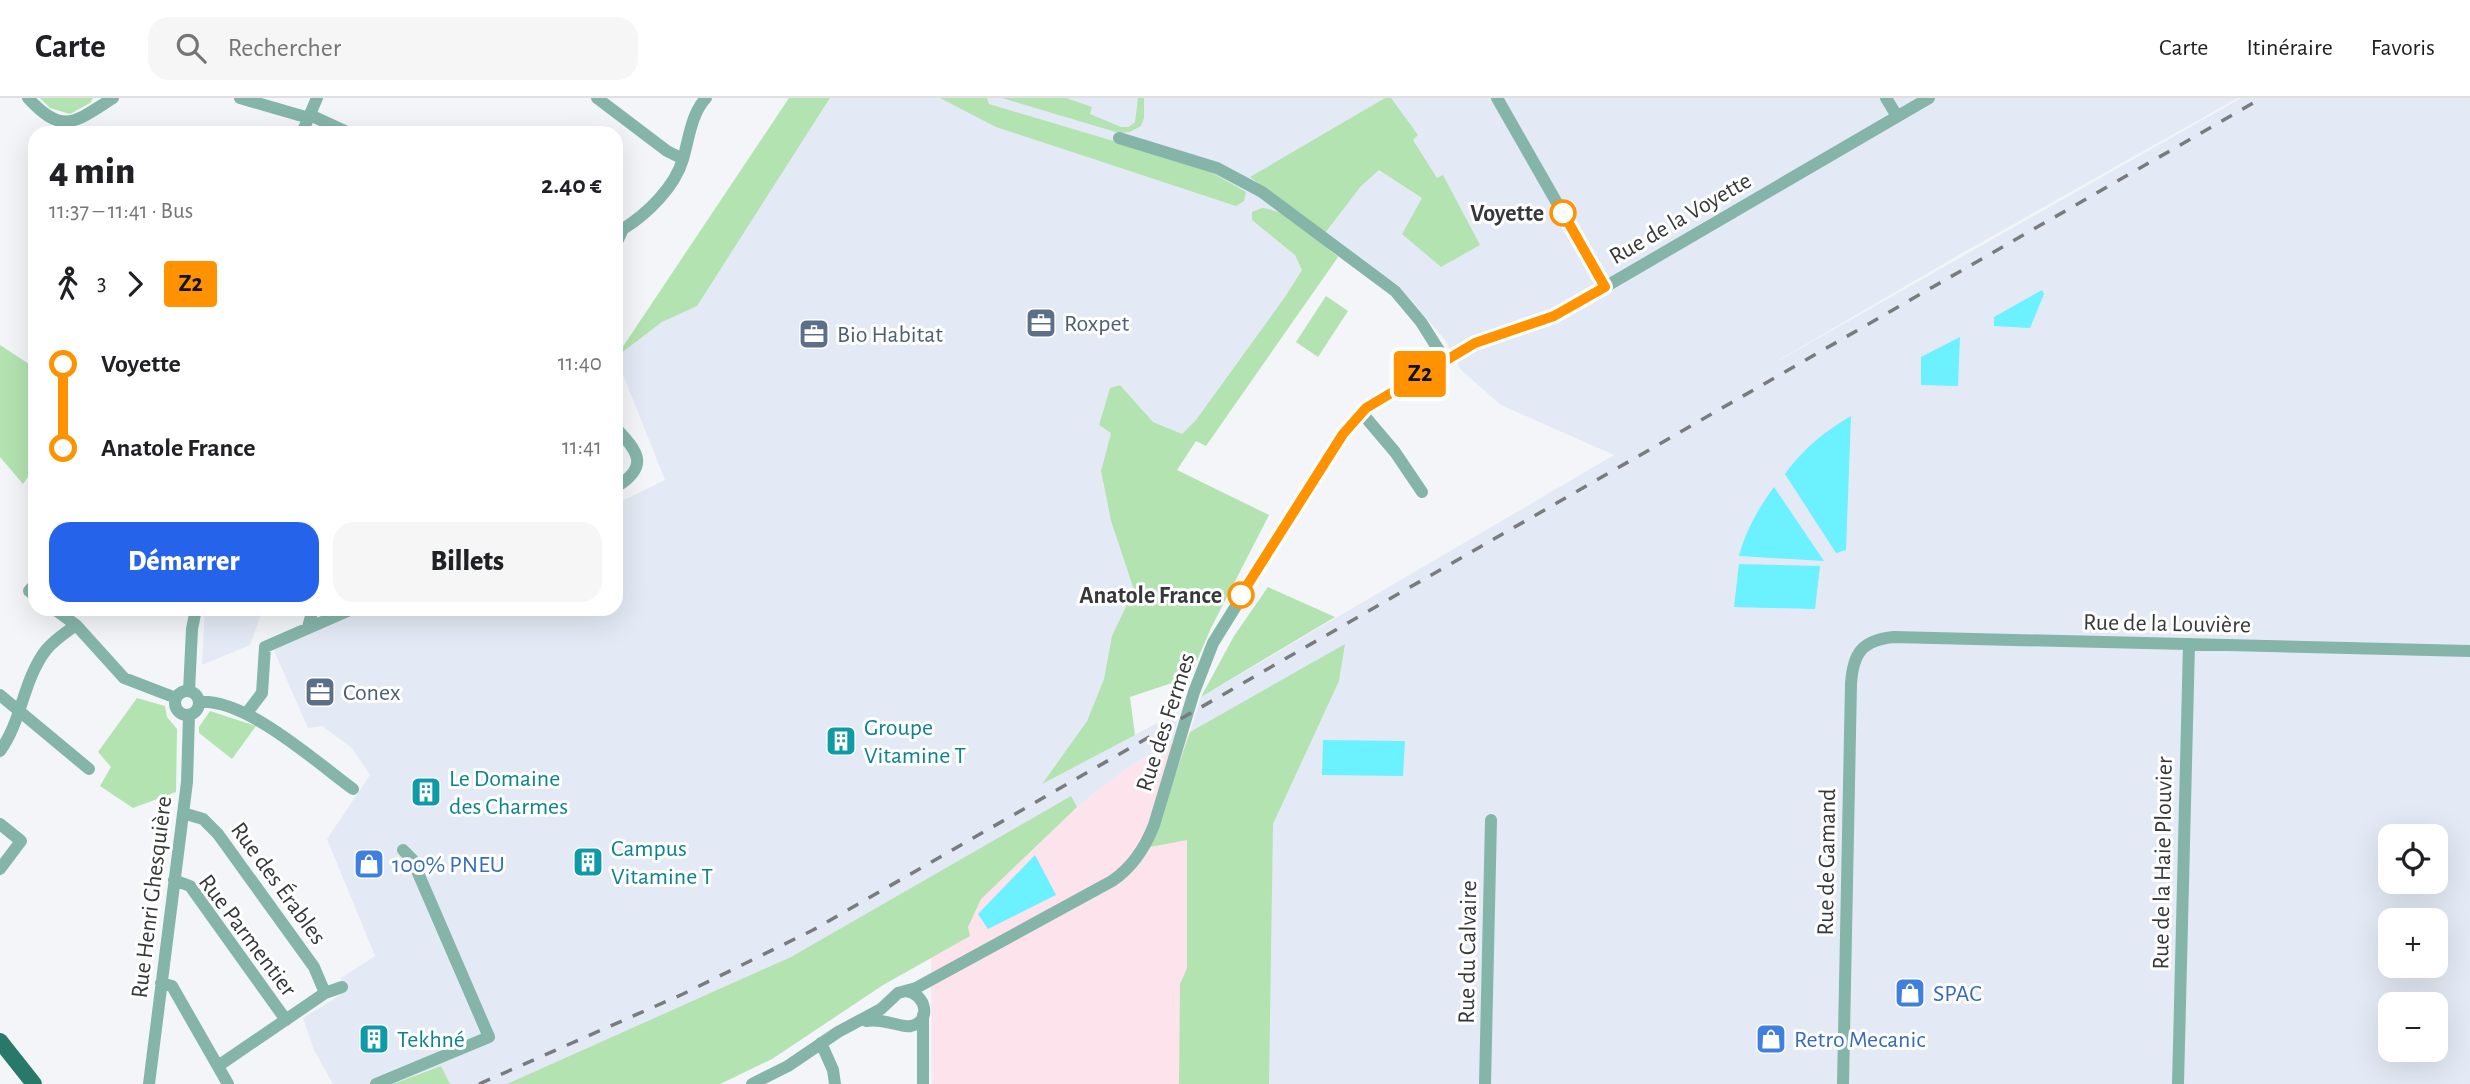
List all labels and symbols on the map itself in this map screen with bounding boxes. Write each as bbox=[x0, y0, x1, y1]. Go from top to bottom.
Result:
street label: Rue de la Voyette bbox=[1605, 169, 1756, 269]
marker: Voyette bbox=[1550, 200, 1576, 226]
place label: Voyette bbox=[1470, 202, 1544, 226]
office icon: Roxpet bbox=[1024, 306, 1058, 340]
place label: Roxpet bbox=[1064, 312, 1130, 336]
office icon: Bio Habitat bbox=[797, 317, 831, 351]
place label: Bio Habitat bbox=[837, 323, 943, 347]
line badge: Z2 bbox=[1388, 351, 1452, 397]
marker: Anatole France bbox=[1228, 582, 1254, 608]
place label: Anatole France bbox=[1079, 584, 1222, 608]
street label: Rue de la Louvière bbox=[2083, 611, 2251, 637]
street label: Rue des Fermes bbox=[1132, 650, 1200, 794]
office icon: Conex bbox=[303, 675, 337, 709]
place label: Conex bbox=[343, 681, 401, 705]
place label: Groupe Vitamine T bbox=[864, 716, 966, 768]
building icon: Groupe Vitamine T bbox=[824, 724, 858, 758]
street label: Rue de la Haie Plouvier bbox=[2149, 756, 2177, 970]
place label: Le Domaine des Charmes bbox=[449, 767, 568, 819]
building icon: Le Domaine des Charmes bbox=[409, 775, 443, 809]
street label: Rue de Gamand bbox=[1814, 788, 1840, 936]
street label: Rue Henri Ghesquière bbox=[128, 795, 176, 1000]
street label: Rue des Érables bbox=[226, 817, 332, 949]
place label: Campus Vitamine T bbox=[611, 837, 713, 889]
building icon: Campus Vitamine T bbox=[571, 845, 605, 879]
shop icon: 100% PNEU bbox=[352, 847, 386, 881]
place label: 100% PNEU bbox=[392, 853, 505, 877]
street label: Rue Parmentier bbox=[194, 870, 301, 1001]
street label: Rue du Calvaire bbox=[1455, 880, 1481, 1024]
shop icon: SPAC bbox=[1893, 976, 1927, 1010]
place label: SPAC bbox=[1933, 982, 1982, 1006]
building icon: Tekhné bbox=[357, 1022, 391, 1056]
shop icon: Retro Mecanic bbox=[1754, 1022, 1788, 1056]
place label: Tekhné bbox=[397, 1028, 465, 1052]
place label: Retro Mecanic bbox=[1794, 1028, 1925, 1052]

